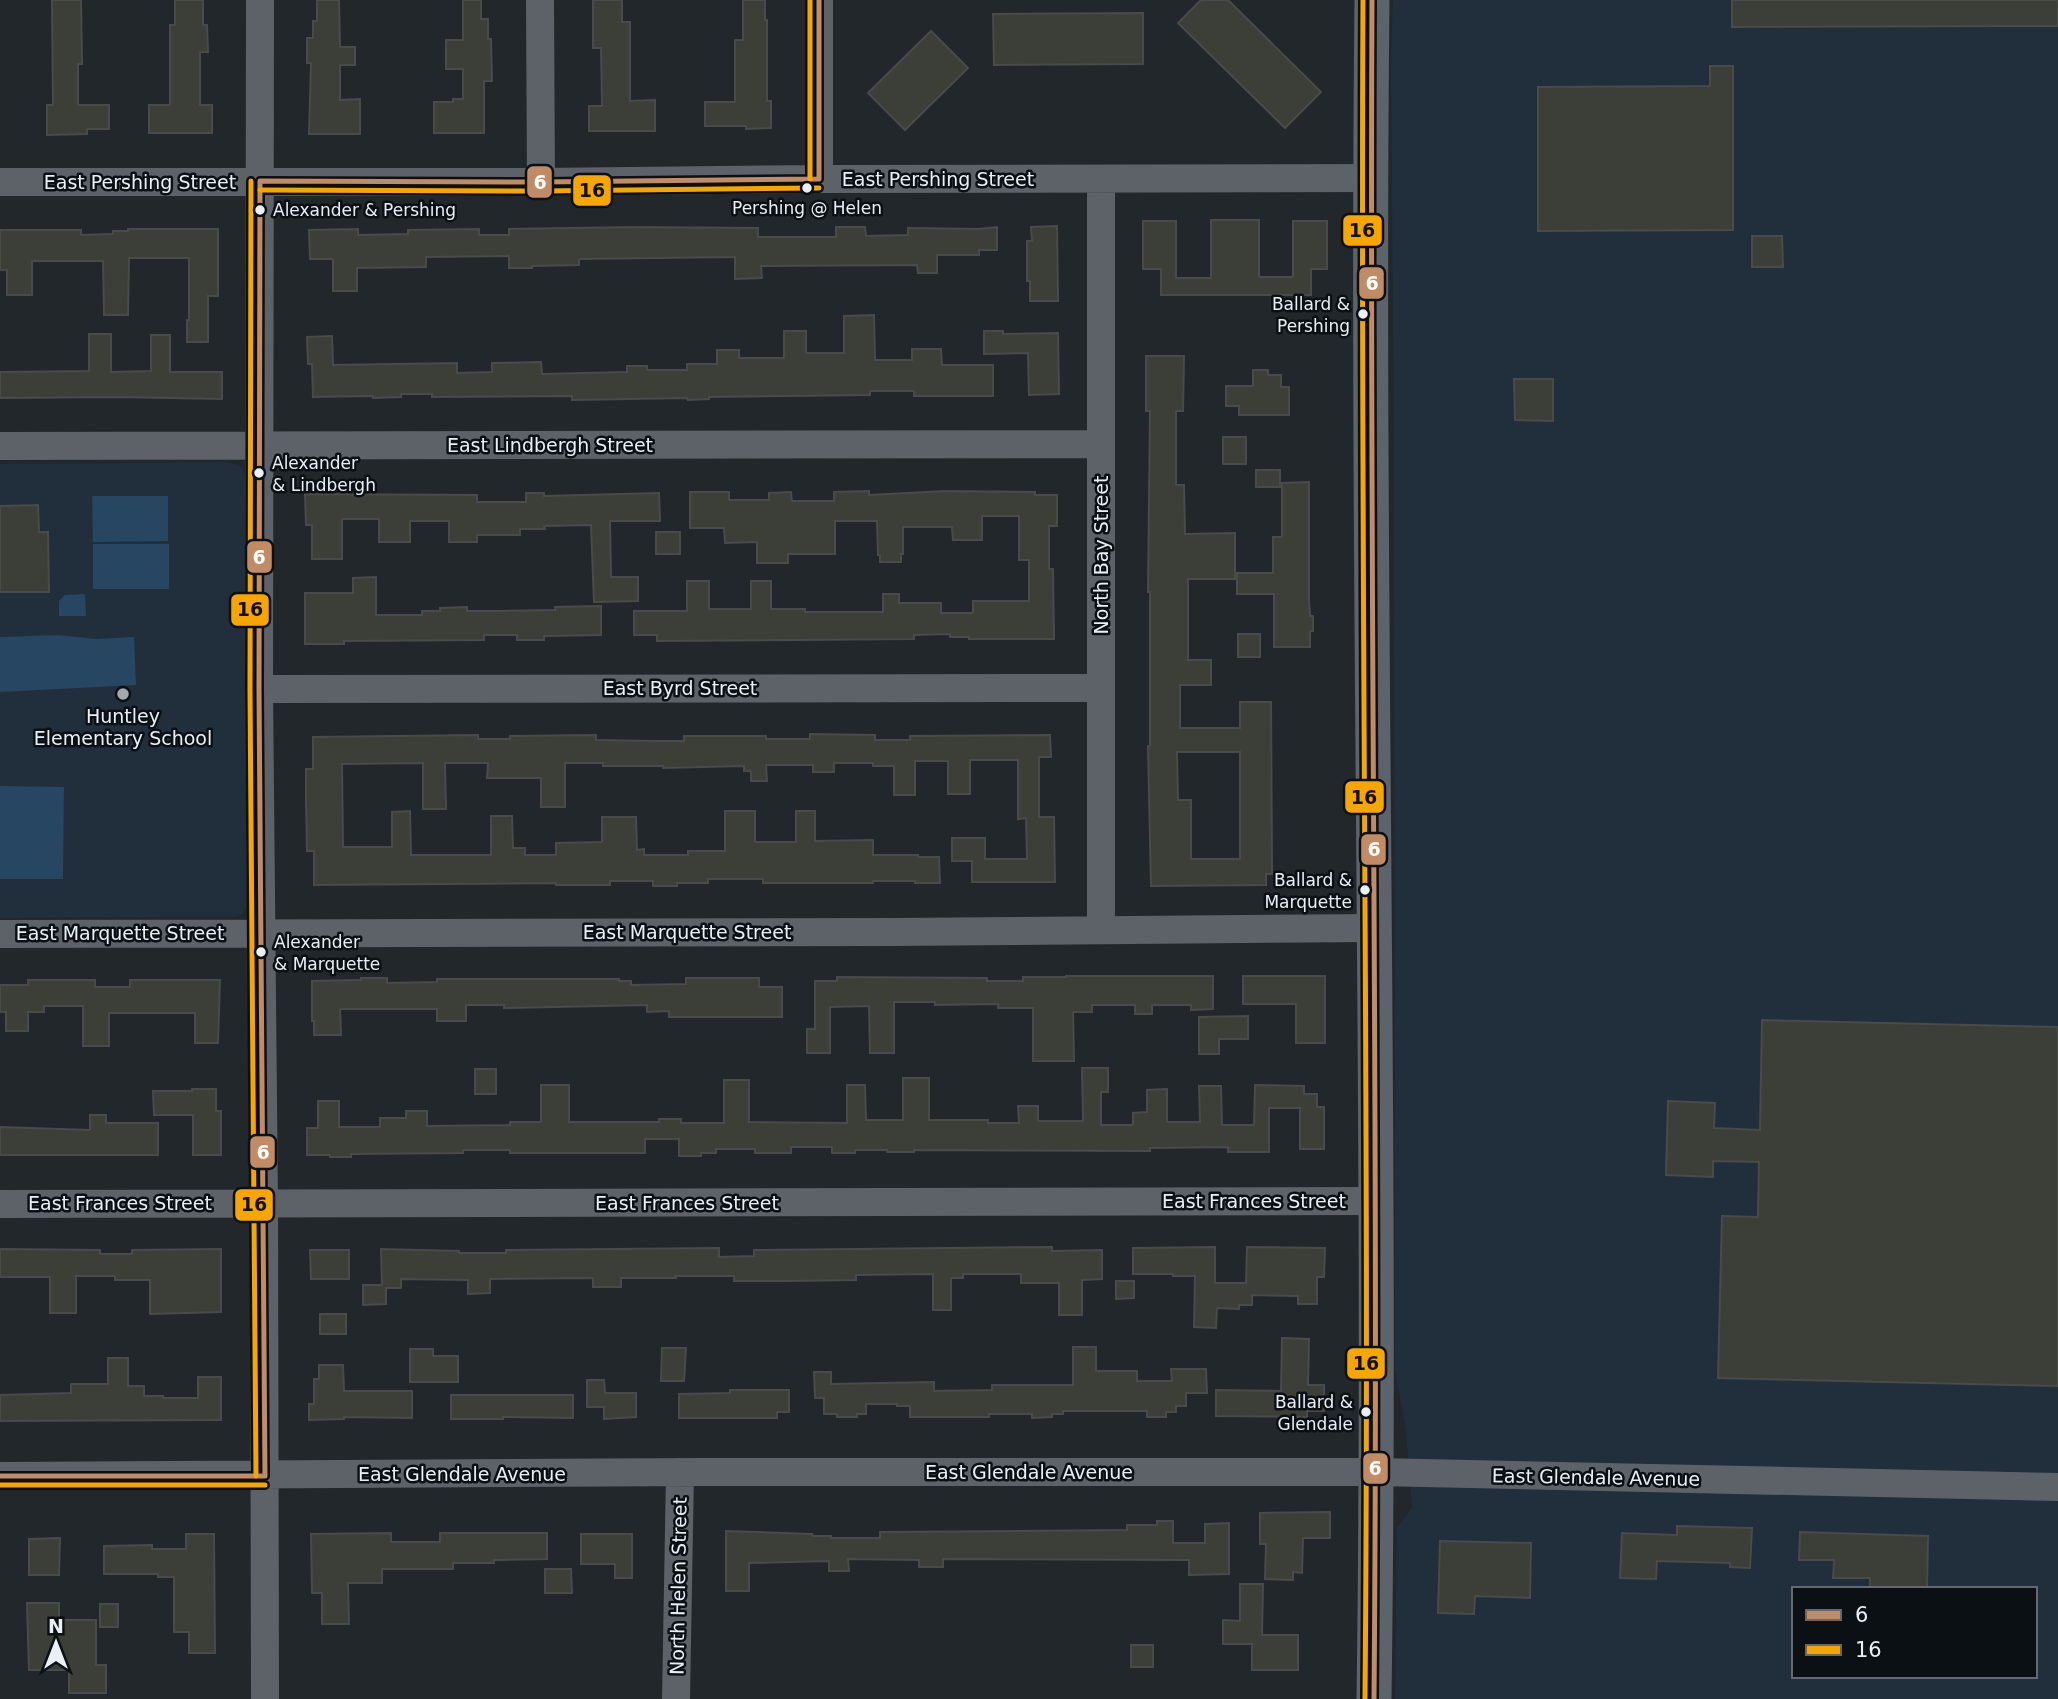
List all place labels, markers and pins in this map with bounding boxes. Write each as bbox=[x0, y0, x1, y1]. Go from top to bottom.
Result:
marker: Pershing @ Helen bbox=[800, 181, 814, 195]
place label: Pershing @ Helen bbox=[732, 198, 882, 218]
place label: Alexander & Pershing bbox=[273, 200, 456, 220]
marker: Alexander & Pershing bbox=[253, 203, 267, 217]
place label: Ballard & Pershing bbox=[1272, 294, 1350, 336]
marker: Ballard & Pershing bbox=[1356, 307, 1370, 321]
place label: Alexander & Lindbergh bbox=[272, 453, 376, 495]
marker: Alexander & Lindbergh bbox=[252, 466, 266, 480]
marker: Huntley Elementary School bbox=[115, 686, 131, 702]
place label: Huntley Elementary School bbox=[34, 705, 212, 749]
place label: Ballard & Marquette bbox=[1264, 870, 1352, 912]
marker: Ballard & Marquette bbox=[1358, 883, 1372, 897]
place label: Alexander & Marquette bbox=[274, 932, 380, 974]
marker: Alexander & Marquette bbox=[254, 945, 268, 959]
place label: Ballard & Glendale bbox=[1275, 1392, 1353, 1434]
marker: Ballard & Glendale bbox=[1359, 1405, 1373, 1419]

